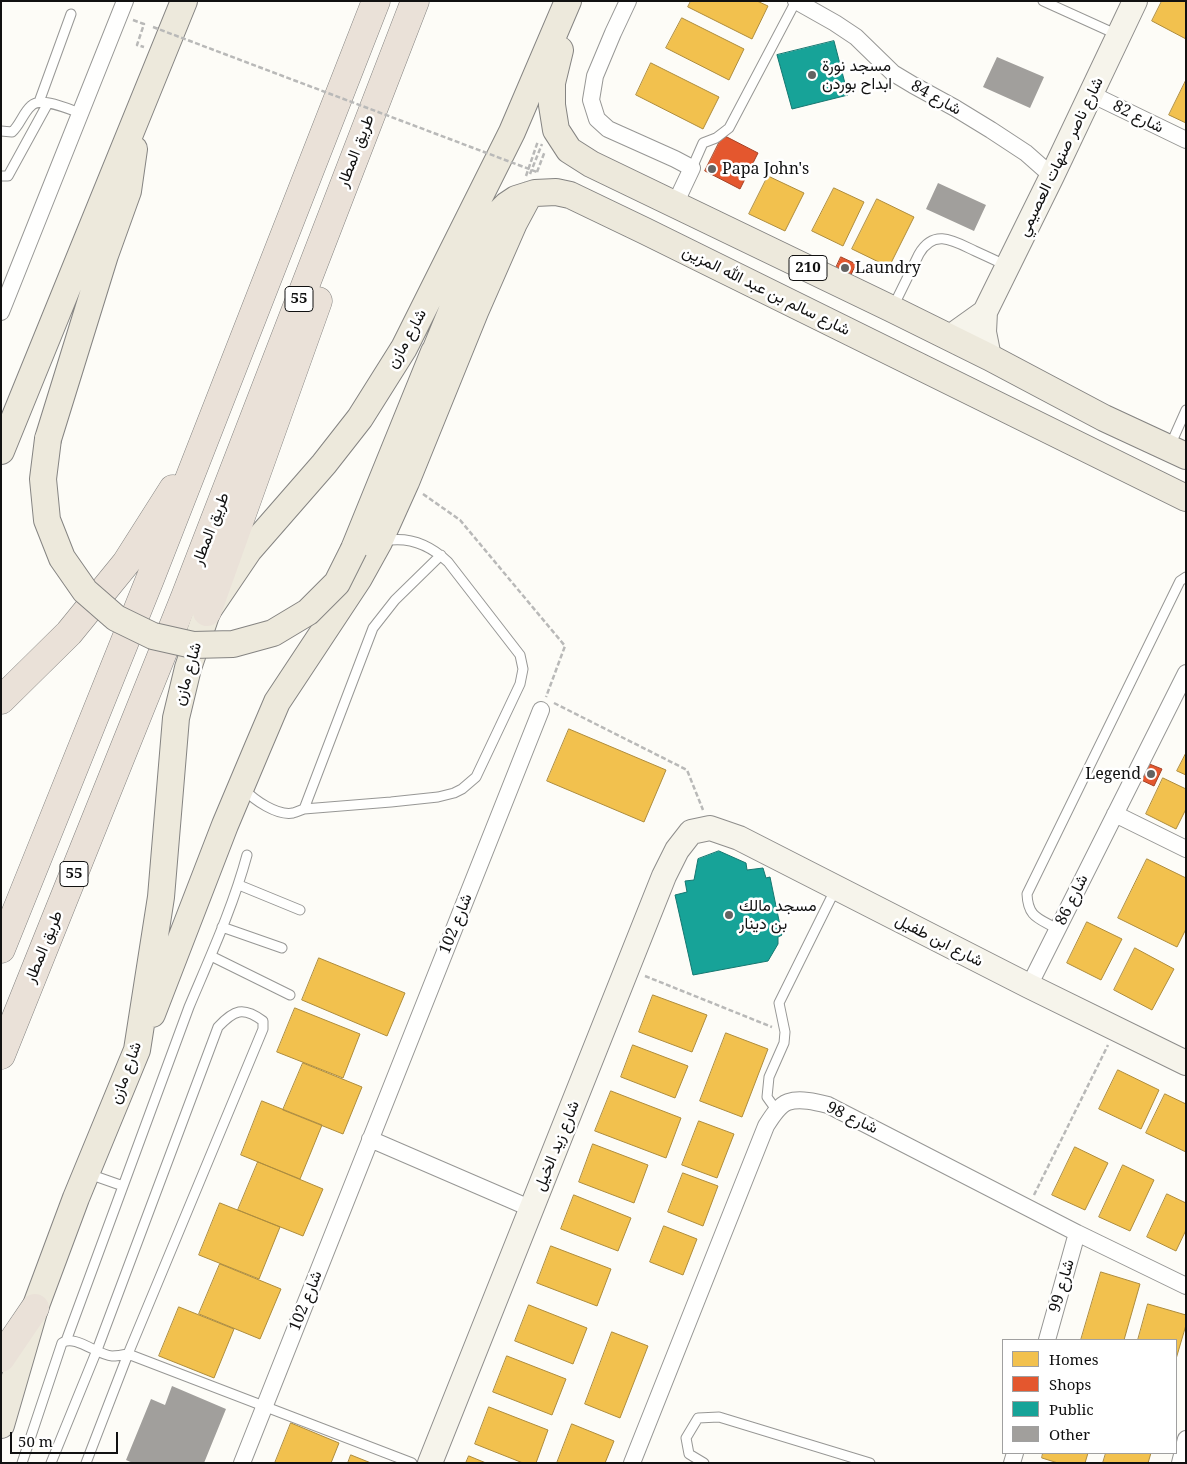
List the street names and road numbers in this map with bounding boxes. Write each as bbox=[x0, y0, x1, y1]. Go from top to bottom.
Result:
street label: شارع ناصر صنهات العصيمي bbox=[1014, 74, 1108, 240]
street label: شارع 84 bbox=[908, 76, 964, 120]
street label: شارع 82 bbox=[1109, 96, 1167, 138]
street label: طريق المطار bbox=[333, 112, 379, 190]
street label: شارع سالم بن عبد الله المزين bbox=[679, 242, 853, 340]
road number: 210 bbox=[789, 256, 827, 280]
road number: 55 bbox=[285, 286, 313, 312]
street label: شارع مازن bbox=[383, 306, 431, 372]
street label: طريق المطار bbox=[188, 490, 234, 568]
street label: شارع مازن bbox=[170, 640, 206, 708]
road number: 55 bbox=[60, 862, 88, 886]
street label: شارع 86 bbox=[1051, 871, 1093, 929]
street label: شارع 102 bbox=[435, 891, 477, 957]
street label: طريق المطار bbox=[21, 908, 67, 986]
street label: شارع ابن طفيل bbox=[892, 911, 986, 971]
street label: شارع مازن bbox=[106, 1039, 146, 1107]
street label: شارع زيد الخيل bbox=[530, 1098, 584, 1194]
street label: شارع 98 bbox=[823, 1098, 881, 1138]
street label: شارع 99 bbox=[1045, 1257, 1079, 1315]
street label: شارع 102 bbox=[285, 1268, 327, 1334]

